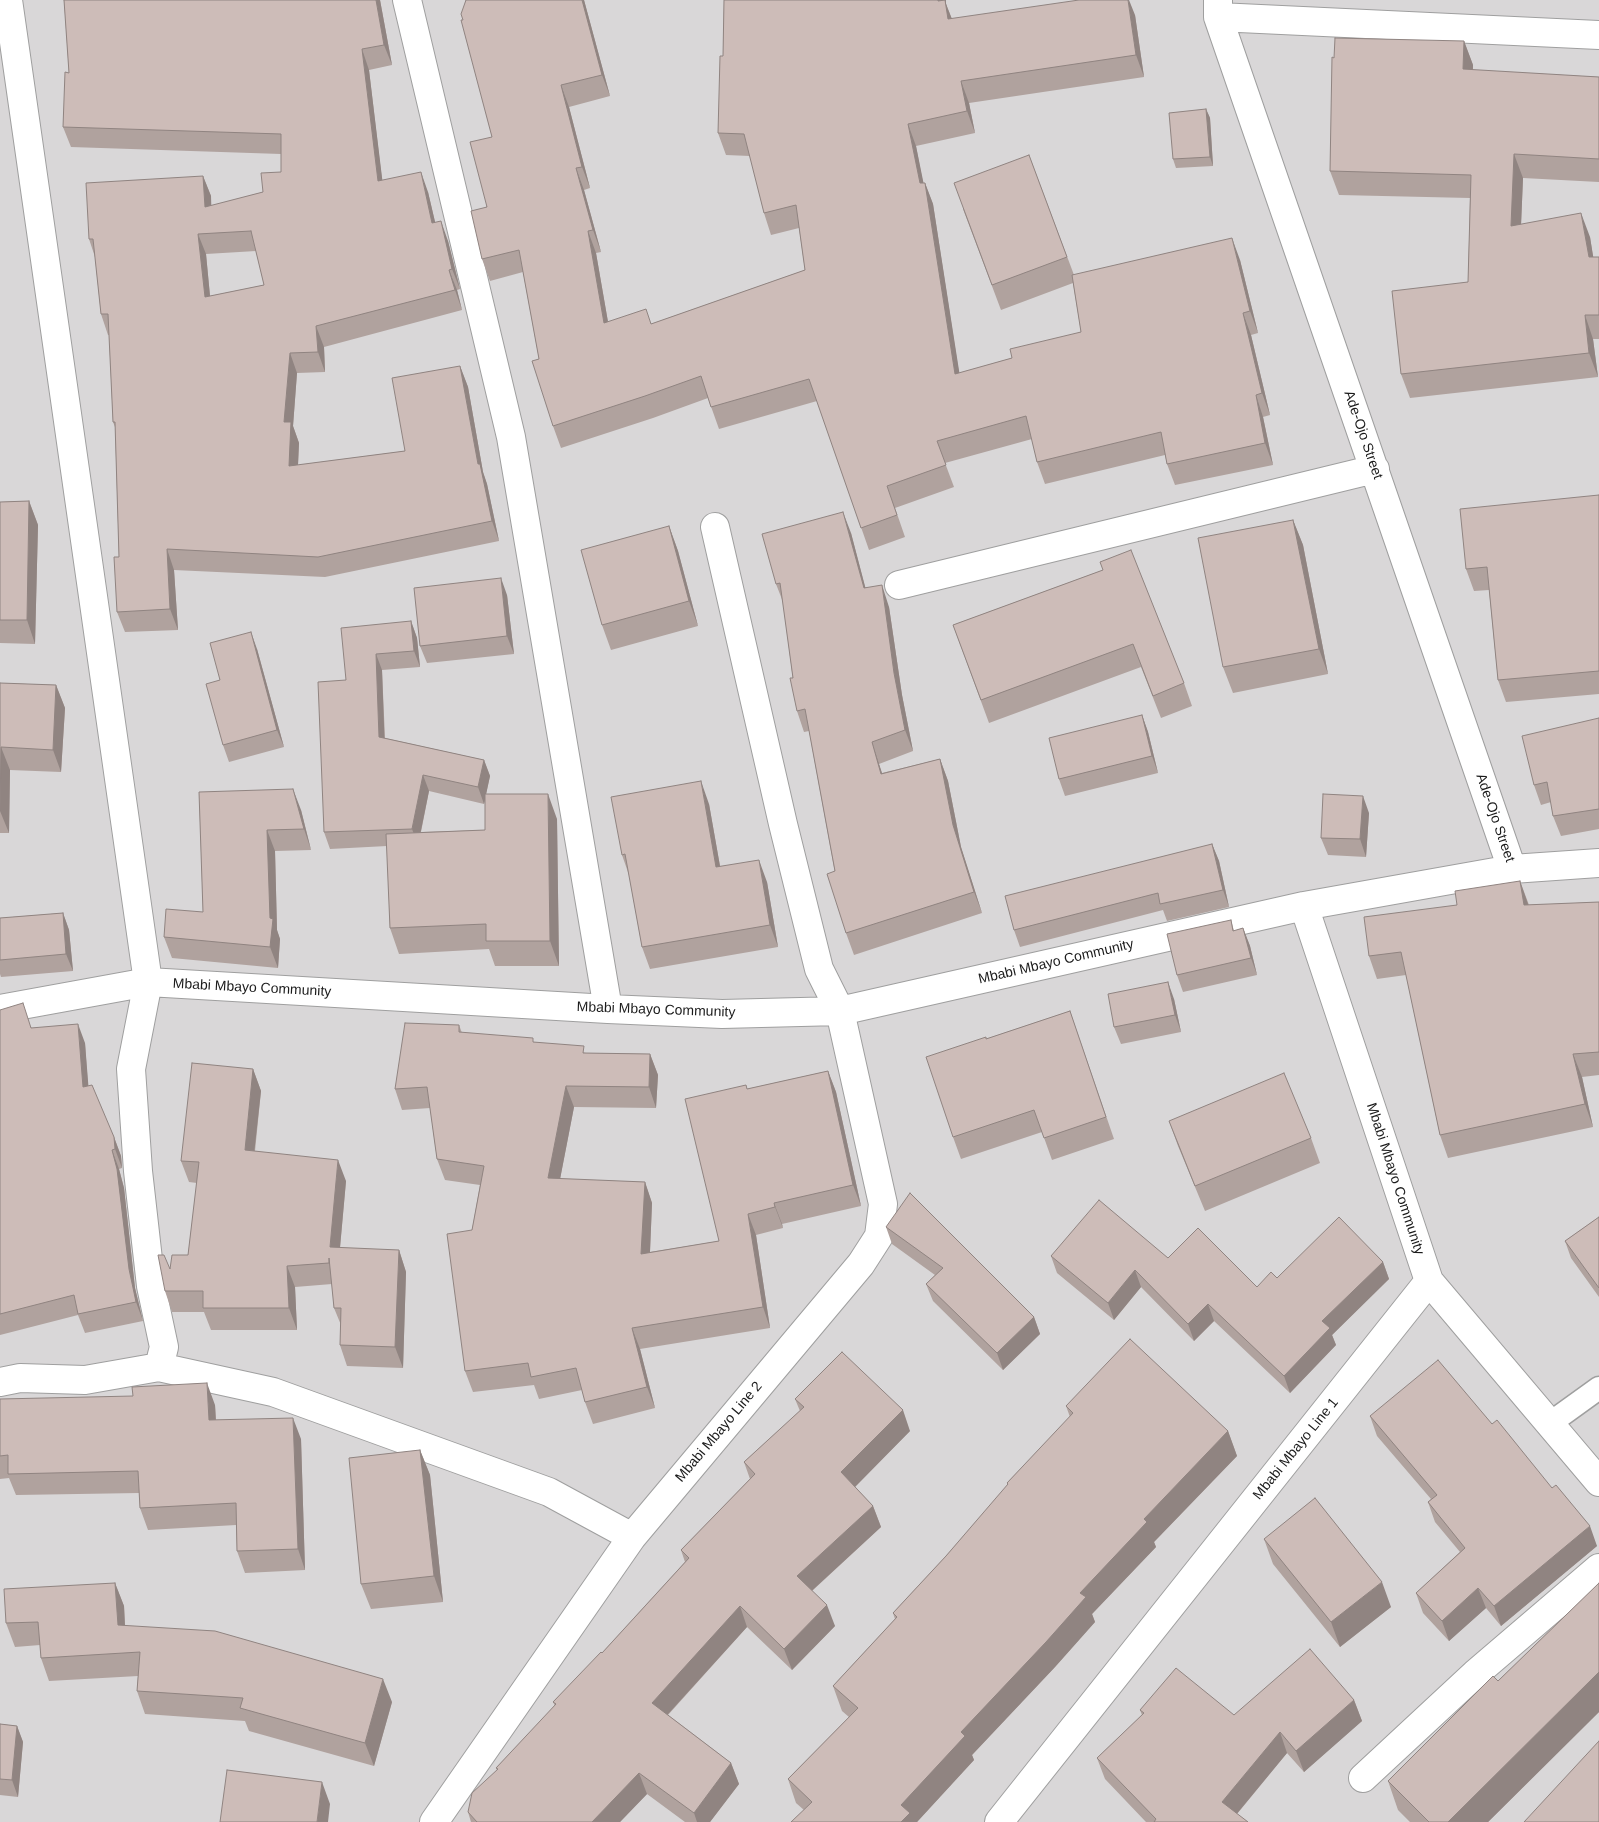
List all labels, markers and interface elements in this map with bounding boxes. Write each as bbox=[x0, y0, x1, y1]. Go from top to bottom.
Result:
street label: Ade-Ojo Street bbox=[1340, 388, 1386, 482]
street label: Ade-Ojo Street bbox=[1472, 771, 1518, 865]
street label: Mbabi Mbayo Community bbox=[977, 936, 1135, 988]
street label: Mbabi Mbayo Community bbox=[172, 975, 332, 1001]
street label: Mbabi Mbayo Community bbox=[576, 999, 736, 1021]
street label: Mbabi Mbayo Community bbox=[1362, 1101, 1428, 1257]
street label: Mbabi Mbayo Line 2 bbox=[672, 1378, 766, 1486]
street label: Mbabi Mbayo Line 1 bbox=[1250, 1395, 1342, 1503]

